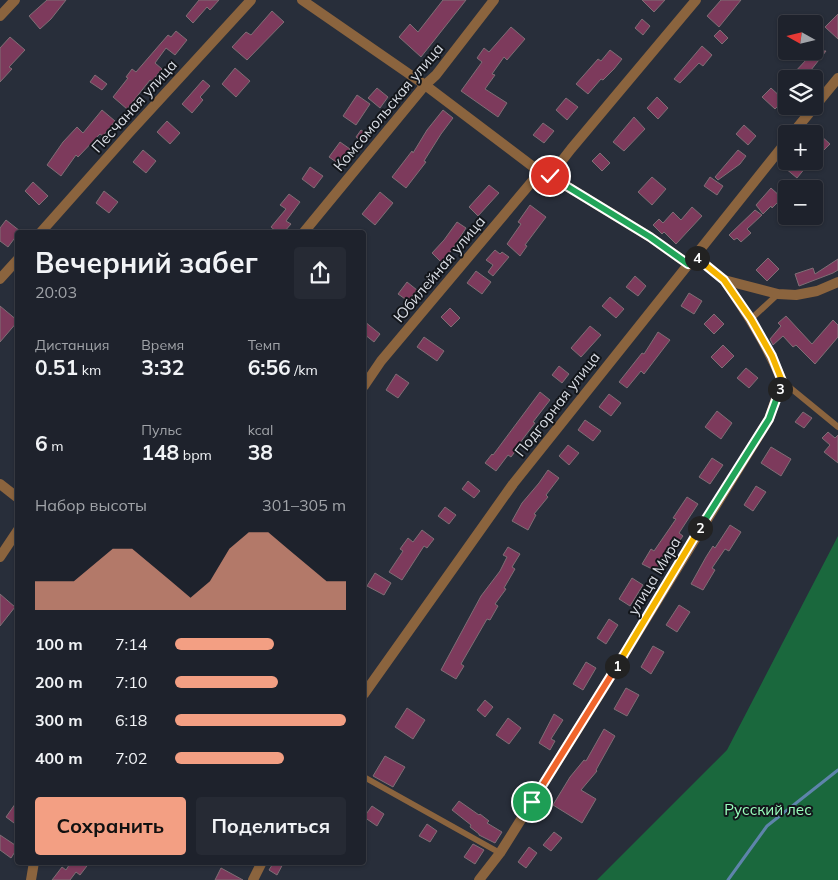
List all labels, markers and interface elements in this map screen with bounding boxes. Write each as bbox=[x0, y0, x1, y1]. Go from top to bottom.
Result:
north arrow bbox=[778, 15, 822, 60]
map controls bbox=[778, 15, 823, 225]
street label: Комсомольская улица bbox=[329, 39, 447, 175]
street label: Песчаная улица bbox=[87, 55, 181, 157]
button: layers bbox=[778, 70, 823, 115]
button: + bbox=[778, 125, 823, 170]
pin bbox=[529, 155, 571, 197]
icon: check bbox=[536, 162, 564, 190]
button: − bbox=[778, 180, 823, 225]
street label: Юбилейная улица bbox=[389, 212, 489, 326]
text: Вечерний забег bbox=[35, 245, 258, 280]
pin: 4 bbox=[684, 246, 710, 270]
button: share bbox=[294, 247, 346, 299]
text: 4 bbox=[693, 249, 702, 267]
text: 20:03 bbox=[35, 282, 77, 302]
text: Дистанция bbox=[35, 336, 109, 354]
text: Время bbox=[141, 336, 184, 354]
text: Темп bbox=[248, 336, 281, 354]
street label: Подгорная улица bbox=[510, 348, 604, 460]
text: 0.51 bbox=[35, 354, 78, 380]
text: 3:32 bbox=[141, 354, 184, 380]
text: 6:56 bbox=[248, 354, 291, 380]
text: km bbox=[78, 361, 101, 379]
text: /km bbox=[291, 361, 318, 379]
pin: 3 bbox=[768, 376, 792, 402]
text: 3 bbox=[776, 380, 785, 398]
text: Пульс bbox=[141, 421, 182, 439]
text: kcal bbox=[248, 421, 273, 439]
text: 6 bbox=[35, 430, 48, 456]
text: m bbox=[48, 437, 64, 455]
text: 148 bbox=[141, 439, 179, 465]
text: 38 bbox=[248, 439, 273, 465]
text: bpm bbox=[179, 446, 212, 464]
text: Набор высоты bbox=[35, 495, 147, 515]
text: 301–305 m bbox=[262, 495, 346, 515]
pin: 2 bbox=[688, 516, 712, 540]
text: 2 bbox=[696, 519, 705, 537]
street label: улица Мира bbox=[623, 534, 685, 618]
text: 100 m bbox=[35, 634, 83, 654]
text: 7:14 bbox=[115, 634, 147, 654]
pin: 1 bbox=[604, 654, 630, 678]
text: 1 bbox=[613, 657, 622, 675]
text: 200 m bbox=[35, 672, 83, 692]
text: 7:10 bbox=[115, 672, 147, 692]
text: 300 m bbox=[35, 710, 83, 730]
text: 6:18 bbox=[115, 710, 147, 730]
text: 400 m bbox=[35, 748, 83, 768]
text: 7:02 bbox=[115, 748, 147, 768]
pin bbox=[511, 781, 553, 823]
icon: arrive bbox=[518, 788, 546, 816]
button: Сохранить bbox=[35, 797, 186, 855]
button: Поделиться bbox=[196, 797, 346, 855]
park label: Русский лес bbox=[724, 800, 812, 819]

